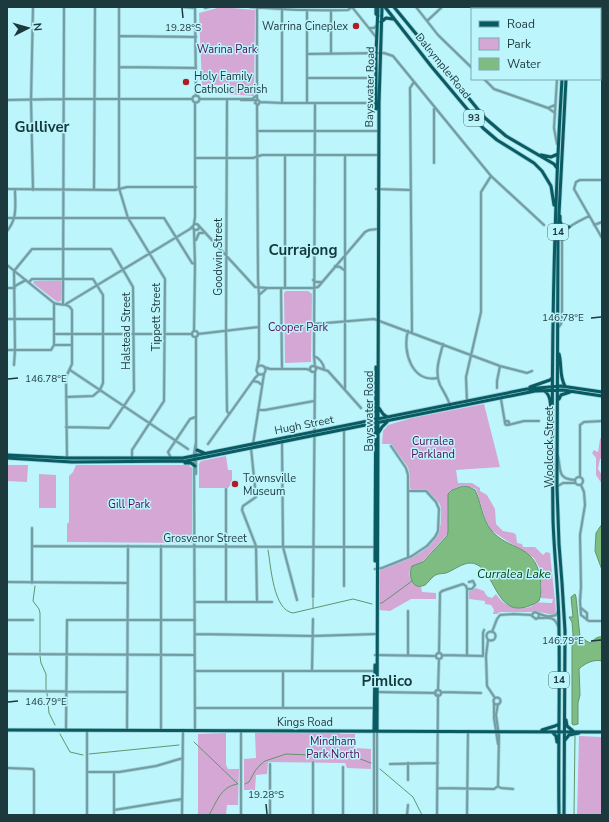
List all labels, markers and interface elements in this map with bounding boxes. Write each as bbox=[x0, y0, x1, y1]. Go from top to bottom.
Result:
north arrow bbox=[8, 8, 48, 48]
legend bbox=[471, 8, 601, 80]
text: Road bbox=[507, 16, 535, 32]
place label: Warrina Cineplex bbox=[262, 19, 348, 34]
text: 19.28°S bbox=[165, 21, 201, 35]
marker: Warrina Cineplex bbox=[351, 21, 361, 31]
text: N bbox=[30, 22, 45, 32]
street label: Dalrymple Road bbox=[412, 30, 474, 102]
text: Park bbox=[507, 36, 532, 52]
park label: Warina Park bbox=[197, 42, 258, 57]
street label: Bayswater Road bbox=[362, 46, 378, 128]
text: Water bbox=[507, 56, 541, 72]
place label: Holy Family Catholic Parish bbox=[194, 69, 268, 97]
marker: Holy Family Catholic Parish bbox=[181, 77, 191, 87]
road number: 93 bbox=[464, 110, 484, 126]
district label: Gulliver bbox=[15, 117, 70, 137]
street label: Goodwin Street bbox=[211, 218, 226, 296]
road number: 14 bbox=[548, 224, 568, 240]
district label: Currajong bbox=[269, 240, 337, 260]
street label: Tippett Street bbox=[149, 283, 164, 351]
street label: Halstead Street bbox=[119, 292, 134, 370]
text: 146.78°E bbox=[542, 311, 584, 325]
park label: Cooper Park bbox=[268, 320, 329, 335]
street label: Bayswater Road bbox=[362, 371, 377, 451]
text: 146.78°E bbox=[25, 372, 67, 386]
street label: Woolcock Street bbox=[542, 406, 557, 488]
street label: Hugh Street bbox=[273, 412, 335, 438]
park label: Curralea Parkland bbox=[411, 434, 455, 462]
place label: Townsville Museum bbox=[243, 471, 296, 499]
marker: Townsville Museum bbox=[230, 479, 240, 489]
park label: Gill Park bbox=[108, 497, 150, 512]
street label: Grosvenor Street bbox=[163, 531, 247, 546]
water label: Curralea Lake bbox=[477, 566, 552, 582]
text: 146.79°E bbox=[542, 634, 584, 648]
district label: Pimlico bbox=[362, 671, 413, 691]
road number: 14 bbox=[549, 672, 569, 688]
text: 146.79°E bbox=[25, 695, 67, 709]
street label: Kings Road bbox=[277, 715, 333, 730]
park label: Mindham Park North bbox=[306, 734, 360, 762]
text: 19.28°S bbox=[248, 788, 284, 802]

